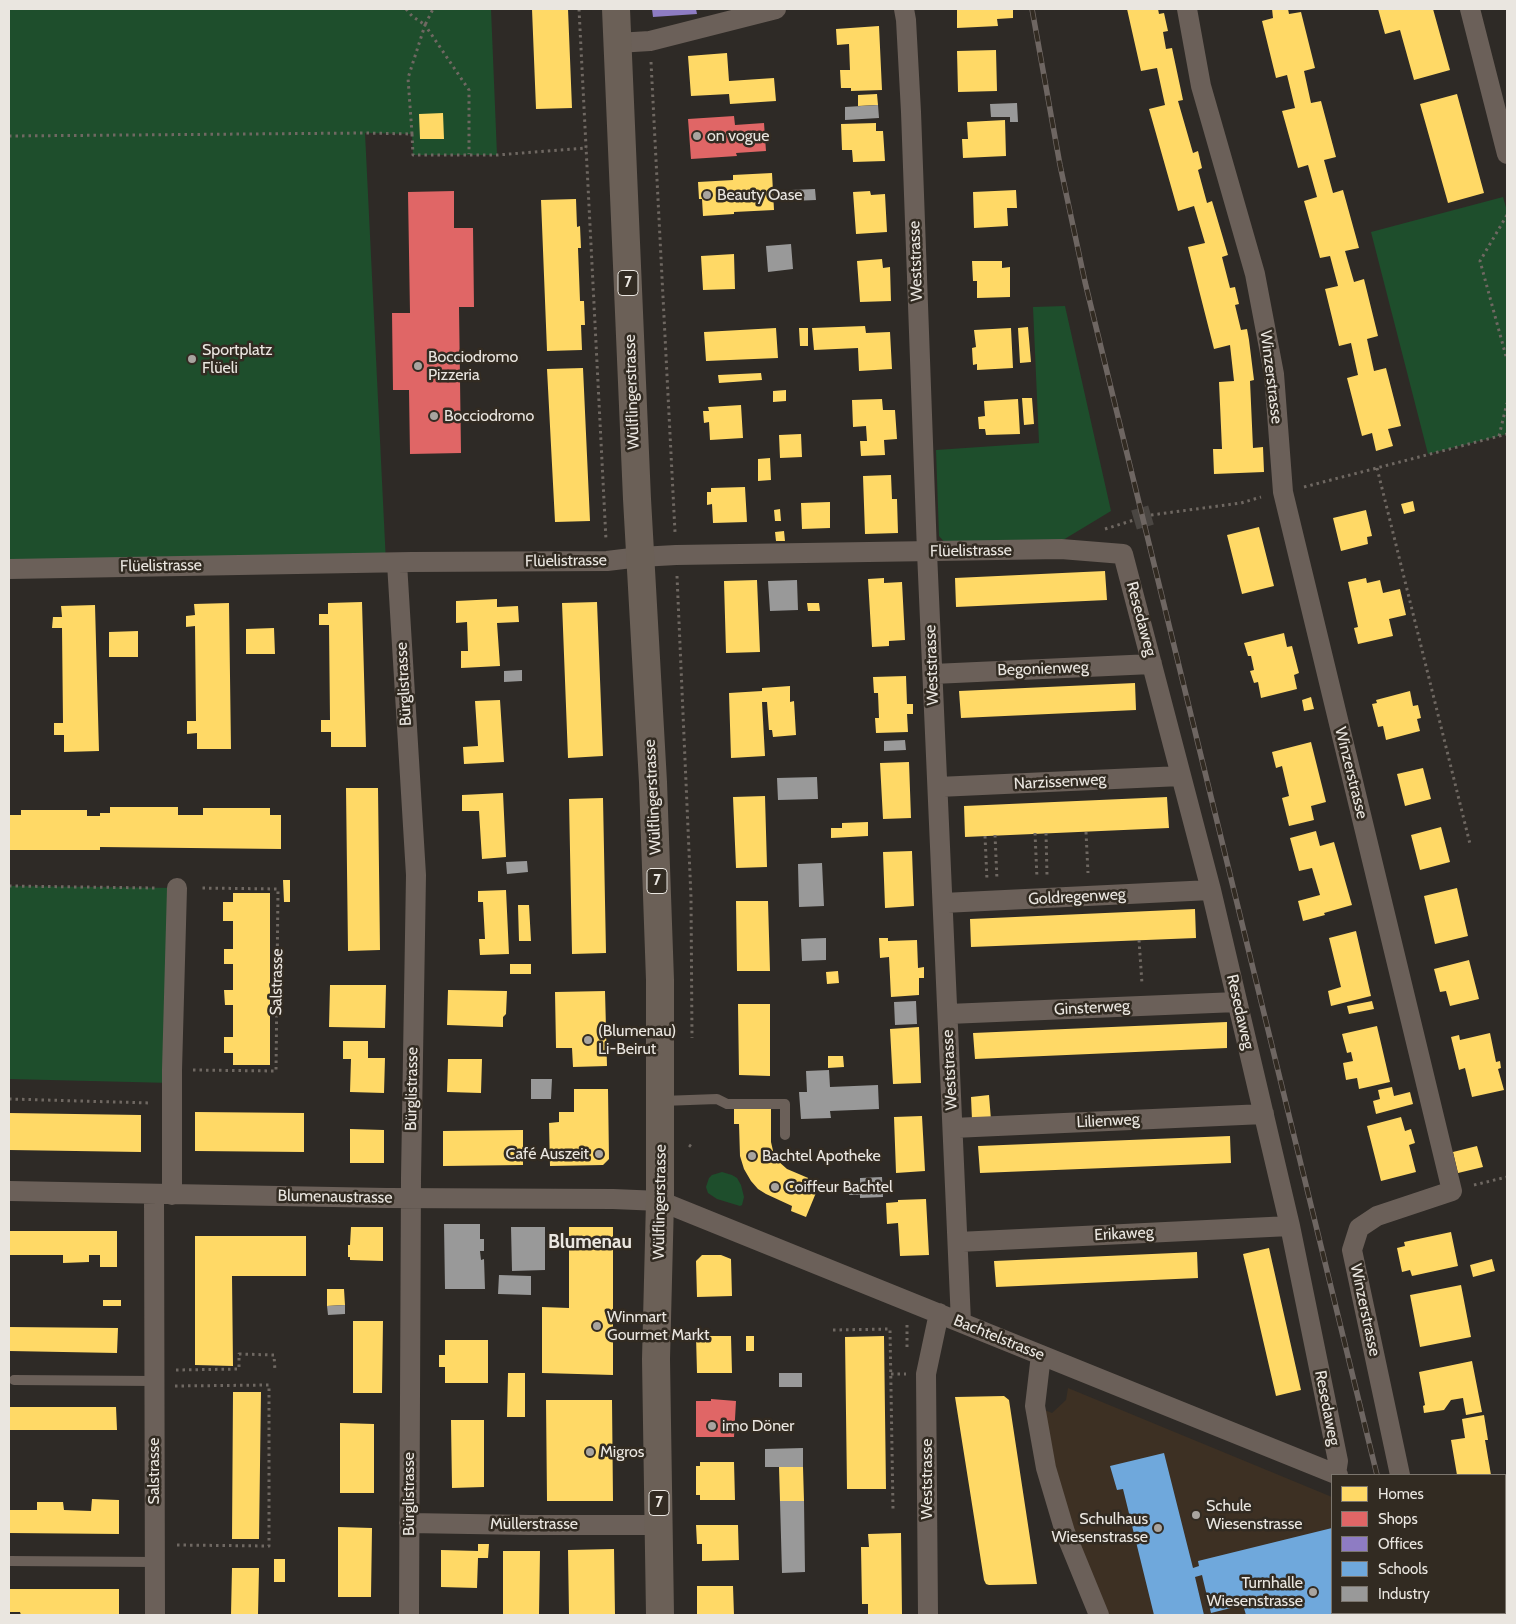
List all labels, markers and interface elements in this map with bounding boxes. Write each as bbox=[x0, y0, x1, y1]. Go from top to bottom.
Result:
place label: on vogue bbox=[707, 126, 769, 146]
marker: on vogue bbox=[691, 130, 703, 142]
place label: Beauty Oase bbox=[717, 185, 803, 205]
marker: Beauty Oase bbox=[701, 189, 713, 201]
street label: Weststrasse bbox=[905, 220, 927, 302]
road number: 7 bbox=[618, 270, 638, 296]
street label: Winzerstrasse bbox=[1256, 329, 1286, 425]
street label: Wülflingerstrasse bbox=[620, 334, 644, 450]
place label: Sportplatz Flüeli bbox=[202, 340, 273, 378]
place label: Bocciodromo Pizzeria bbox=[428, 347, 518, 385]
marker: Sportplatz Flüeli bbox=[186, 353, 198, 365]
marker: Bocciodromo Pizzeria bbox=[412, 360, 424, 372]
place label: Bocciodromo bbox=[444, 406, 534, 426]
marker: Bocciodromo bbox=[428, 410, 440, 422]
street label: Flüelistrasse bbox=[930, 541, 1012, 561]
street label: Flüelistrasse bbox=[525, 551, 607, 571]
street label: Flüelistrasse bbox=[120, 556, 202, 576]
street label: Resedaweg bbox=[1122, 580, 1160, 658]
street label: Weststrasse bbox=[921, 624, 943, 706]
street label: Bürglistrasse bbox=[392, 642, 416, 726]
street label: Begonienweg bbox=[997, 658, 1089, 680]
street label: Winzerstrasse bbox=[1330, 725, 1372, 821]
street label: Wülflingerstrasse bbox=[640, 739, 666, 855]
street label: Narzissenweg bbox=[1013, 770, 1107, 794]
road number: 7 bbox=[647, 868, 667, 894]
street label: Goldregenweg bbox=[1028, 885, 1126, 909]
street label: Salstrasse bbox=[267, 948, 287, 1016]
street label: Resedaweg bbox=[1222, 973, 1258, 1051]
street label: Ginsterweg bbox=[1054, 996, 1130, 1020]
place label: (Blumenau) Li-Beirut bbox=[598, 1021, 676, 1059]
street label: Weststrasse bbox=[938, 1029, 962, 1111]
marker: (Blumenau) Li-Beirut bbox=[582, 1034, 594, 1046]
street label: Bürglistrasse bbox=[402, 1047, 422, 1131]
street label: Lilienweg bbox=[1076, 1110, 1140, 1132]
place label: Café Auszeit bbox=[506, 1144, 589, 1164]
street label: Wülflingerstrasse bbox=[649, 1144, 671, 1260]
place label: Bachtel Apotheke bbox=[762, 1146, 881, 1166]
marker: Café Auszeit bbox=[593, 1148, 605, 1160]
marker: Bachtel Apotheke bbox=[746, 1150, 758, 1162]
place label: Coiffeur Bachtel bbox=[785, 1177, 893, 1197]
marker: Coiffeur Bachtel bbox=[769, 1181, 781, 1193]
street label: Blumenaustrasse bbox=[277, 1186, 393, 1208]
street label: Erikaweg bbox=[1094, 1223, 1154, 1245]
district label: Blumenau bbox=[548, 1231, 632, 1253]
street label: Winzerstrasse bbox=[1346, 1262, 1384, 1358]
place label: Winmart Gourmet Markt bbox=[607, 1307, 709, 1345]
street label: Bachtelstrasse bbox=[951, 1311, 1047, 1365]
marker: Winmart Gourmet Markt bbox=[591, 1320, 603, 1332]
street label: Resedaweg bbox=[1310, 1369, 1344, 1447]
place label: imo Döner bbox=[722, 1416, 794, 1436]
marker: imo Döner bbox=[706, 1420, 718, 1432]
street label: Salstrasse bbox=[144, 1438, 164, 1504]
street label: Weststrasse bbox=[917, 1439, 937, 1519]
place label: Migros bbox=[600, 1442, 644, 1462]
marker: Migros bbox=[584, 1446, 596, 1458]
street label: Bürglistrasse bbox=[399, 1452, 419, 1536]
legend bbox=[1331, 1474, 1506, 1614]
text: Homes bbox=[1378, 1485, 1424, 1503]
road number: 7 bbox=[649, 1490, 669, 1516]
place label: Schule Wiesenstrasse bbox=[1206, 1496, 1302, 1534]
place label: Schulhaus Wiesenstrasse bbox=[1052, 1509, 1148, 1547]
marker: Schule Wiesenstrasse bbox=[1190, 1509, 1202, 1521]
text: Shops bbox=[1378, 1510, 1418, 1528]
street label: Müllerstrasse bbox=[490, 1514, 578, 1534]
marker: Schulhaus Wiesenstrasse bbox=[1152, 1522, 1164, 1534]
text: Offices bbox=[1378, 1535, 1423, 1553]
text: Schools bbox=[1378, 1560, 1428, 1578]
place label: Turnhalle Wiesenstrasse bbox=[1207, 1573, 1303, 1611]
text: Industry bbox=[1378, 1585, 1430, 1603]
marker: Turnhalle Wiesenstrasse bbox=[1307, 1586, 1319, 1598]

